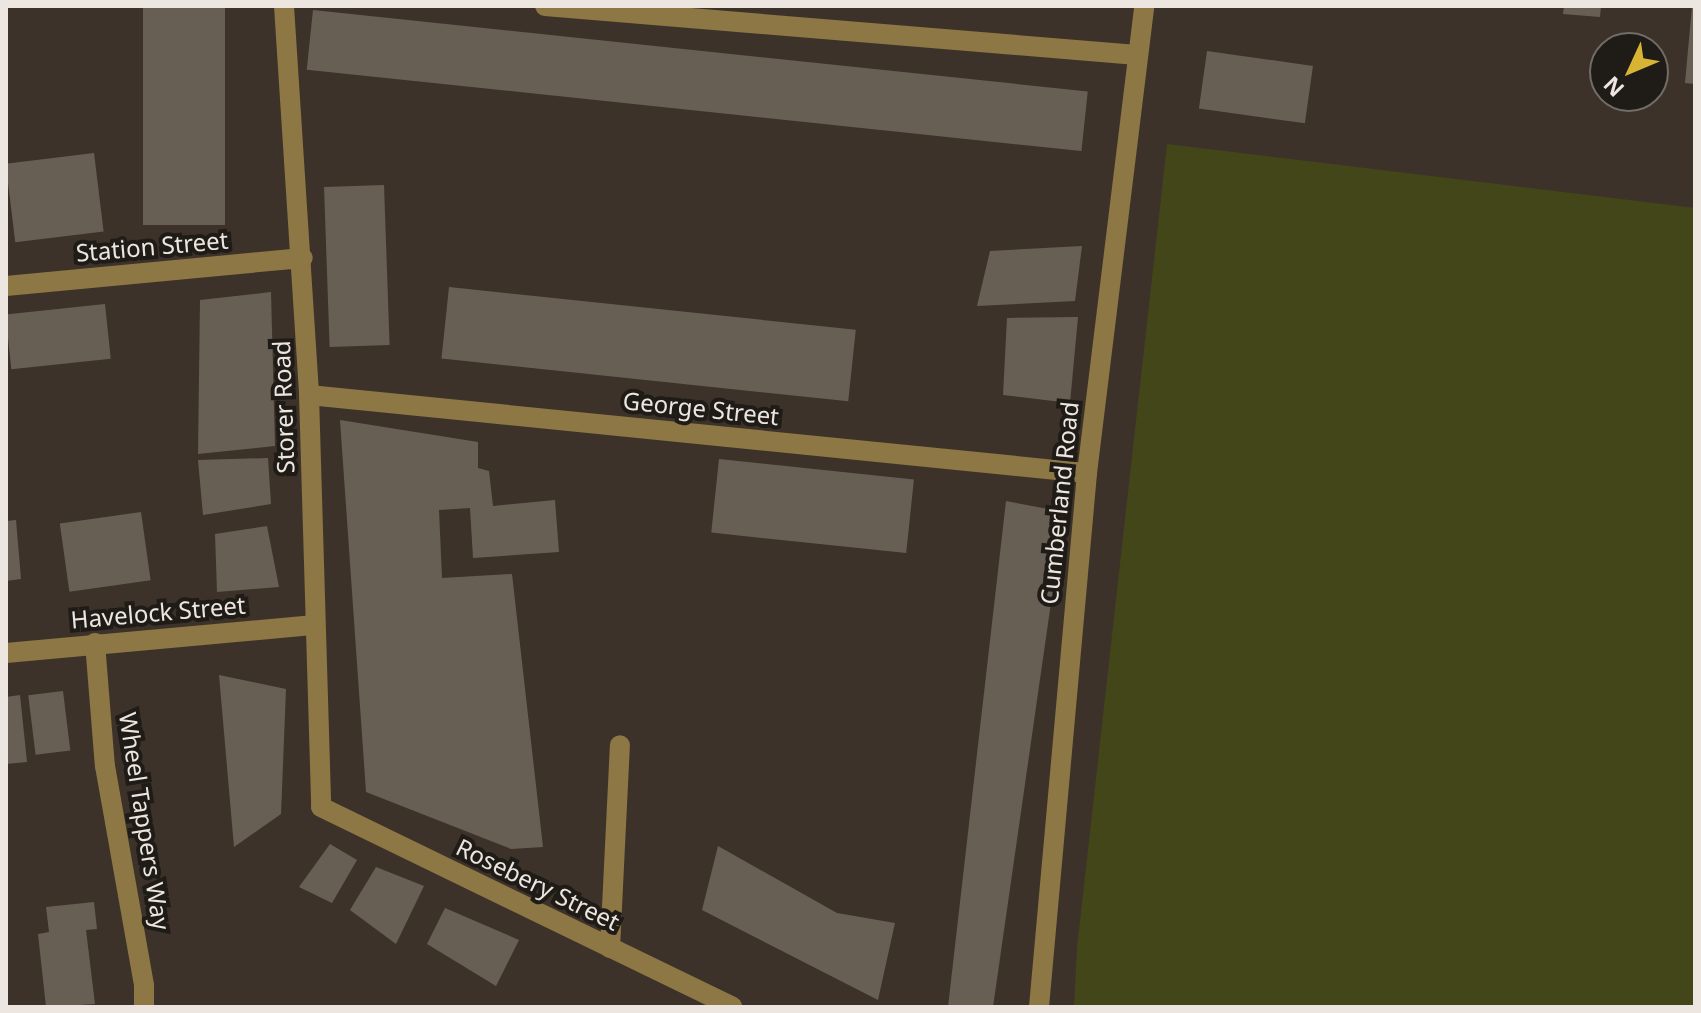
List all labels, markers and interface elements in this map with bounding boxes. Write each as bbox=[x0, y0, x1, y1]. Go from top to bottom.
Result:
north arrow bbox=[1589, 32, 1669, 112]
text: N bbox=[1596, 70, 1630, 104]
street label: Station Street bbox=[75, 225, 229, 267]
street label: Storer Road bbox=[266, 340, 300, 474]
street label: George Street bbox=[622, 385, 780, 431]
street label: Cumberland Road bbox=[1034, 400, 1084, 606]
street label: Havelock Street bbox=[69, 590, 247, 634]
street label: Wheel Tappers Way bbox=[114, 710, 176, 932]
street label: Rosebery Street bbox=[452, 832, 624, 936]

